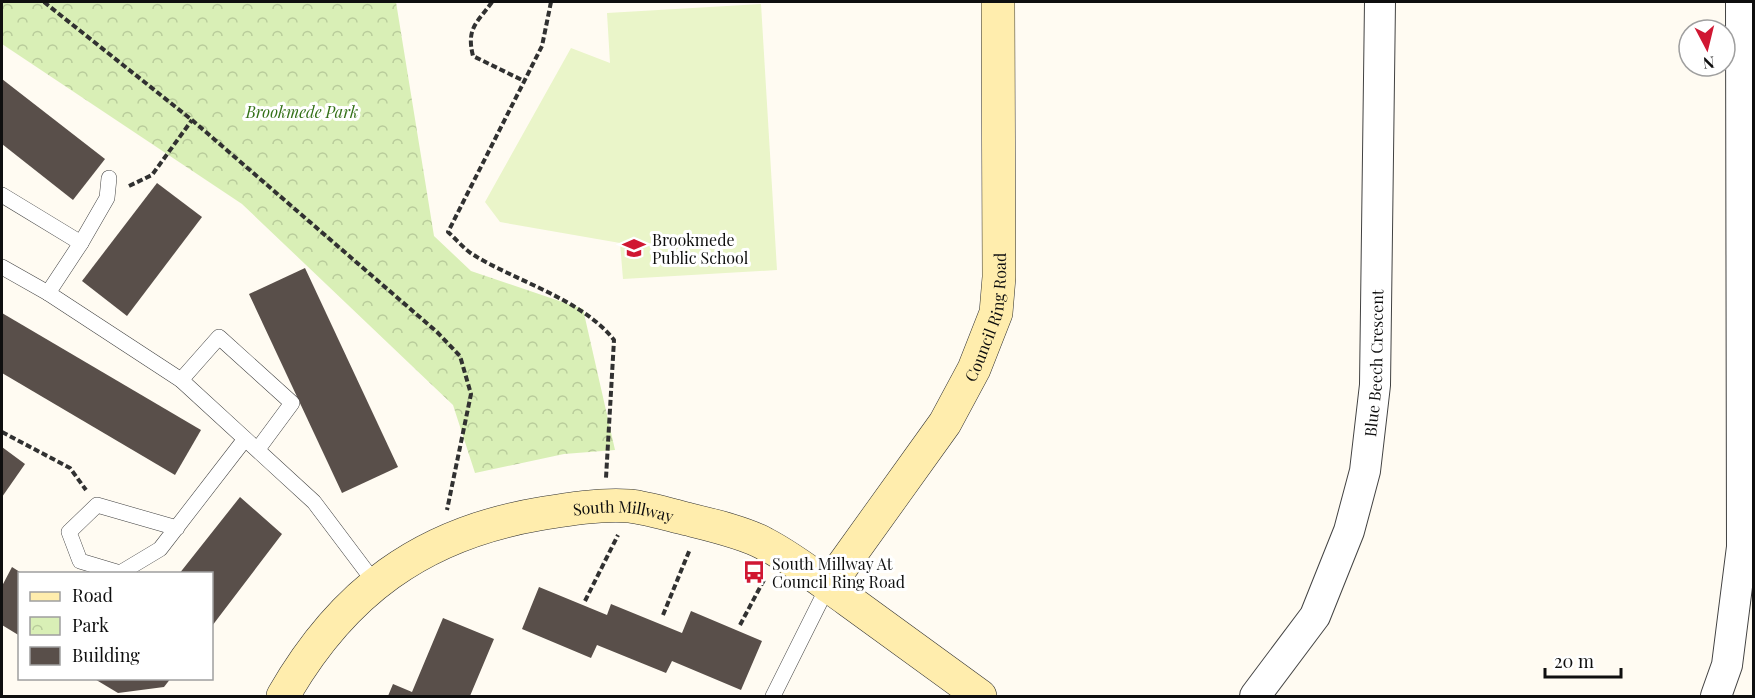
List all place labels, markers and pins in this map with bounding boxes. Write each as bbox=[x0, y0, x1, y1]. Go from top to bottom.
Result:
place label: Brookmede Public School bbox=[652, 229, 749, 268]
school or university icon: Brookmede Public School bbox=[621, 235, 647, 261]
place label: South Millway At Council Ring Road bbox=[772, 553, 905, 592]
bus stop icon: South Millway At Council Ring Road bbox=[741, 559, 767, 585]

